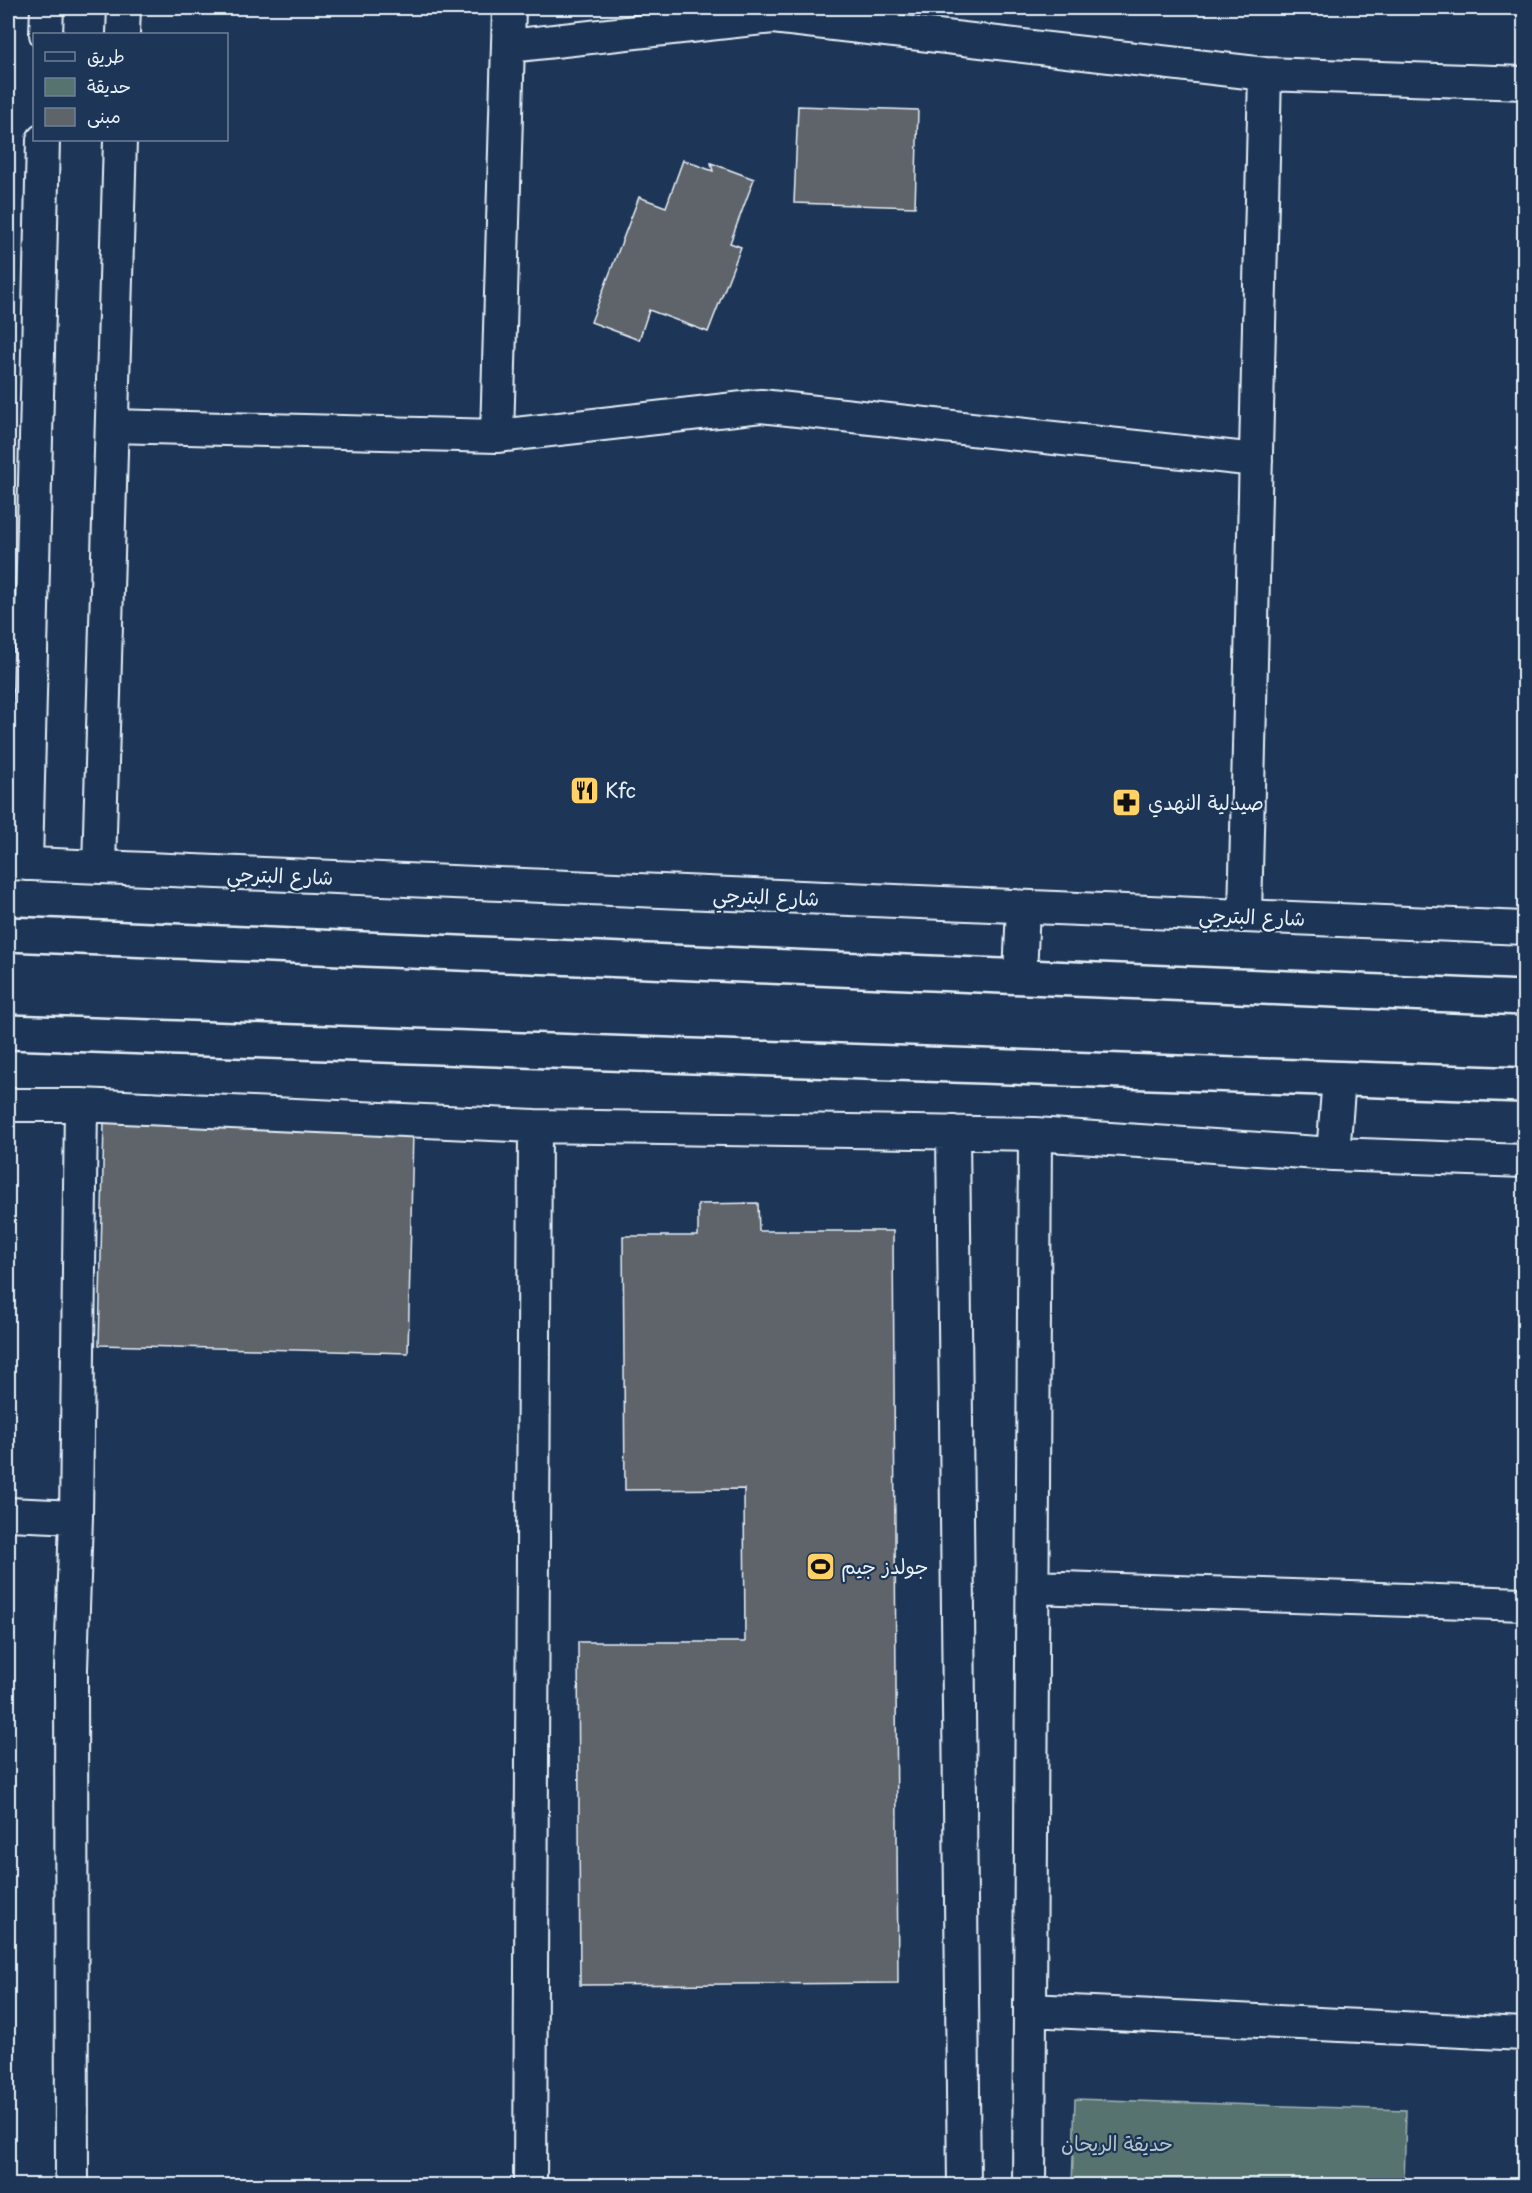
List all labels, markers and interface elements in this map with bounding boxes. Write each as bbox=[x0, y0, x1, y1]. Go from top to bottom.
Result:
legend bbox=[33, 33, 228, 141]
text: طريق bbox=[87, 42, 125, 69]
text: حديقة bbox=[87, 72, 131, 99]
text: مبنى bbox=[87, 102, 121, 129]
restaurant icon: Kfc bbox=[568, 774, 600, 806]
place label: Kfc bbox=[605, 775, 636, 805]
pharmacy icon: صيدلية النهدي bbox=[1111, 786, 1143, 818]
place label: صيدلية النهدي bbox=[1148, 787, 1264, 818]
street label: شارع البترجي bbox=[226, 858, 334, 896]
street label: شارع البترجي bbox=[712, 879, 820, 917]
street label: شارع البترجي bbox=[1198, 899, 1306, 937]
sports icon: جولدز جيم bbox=[804, 1550, 836, 1582]
place label: جولدز جيم bbox=[841, 1551, 928, 1582]
park label: حديقة الريحان bbox=[1061, 2128, 1173, 2158]

